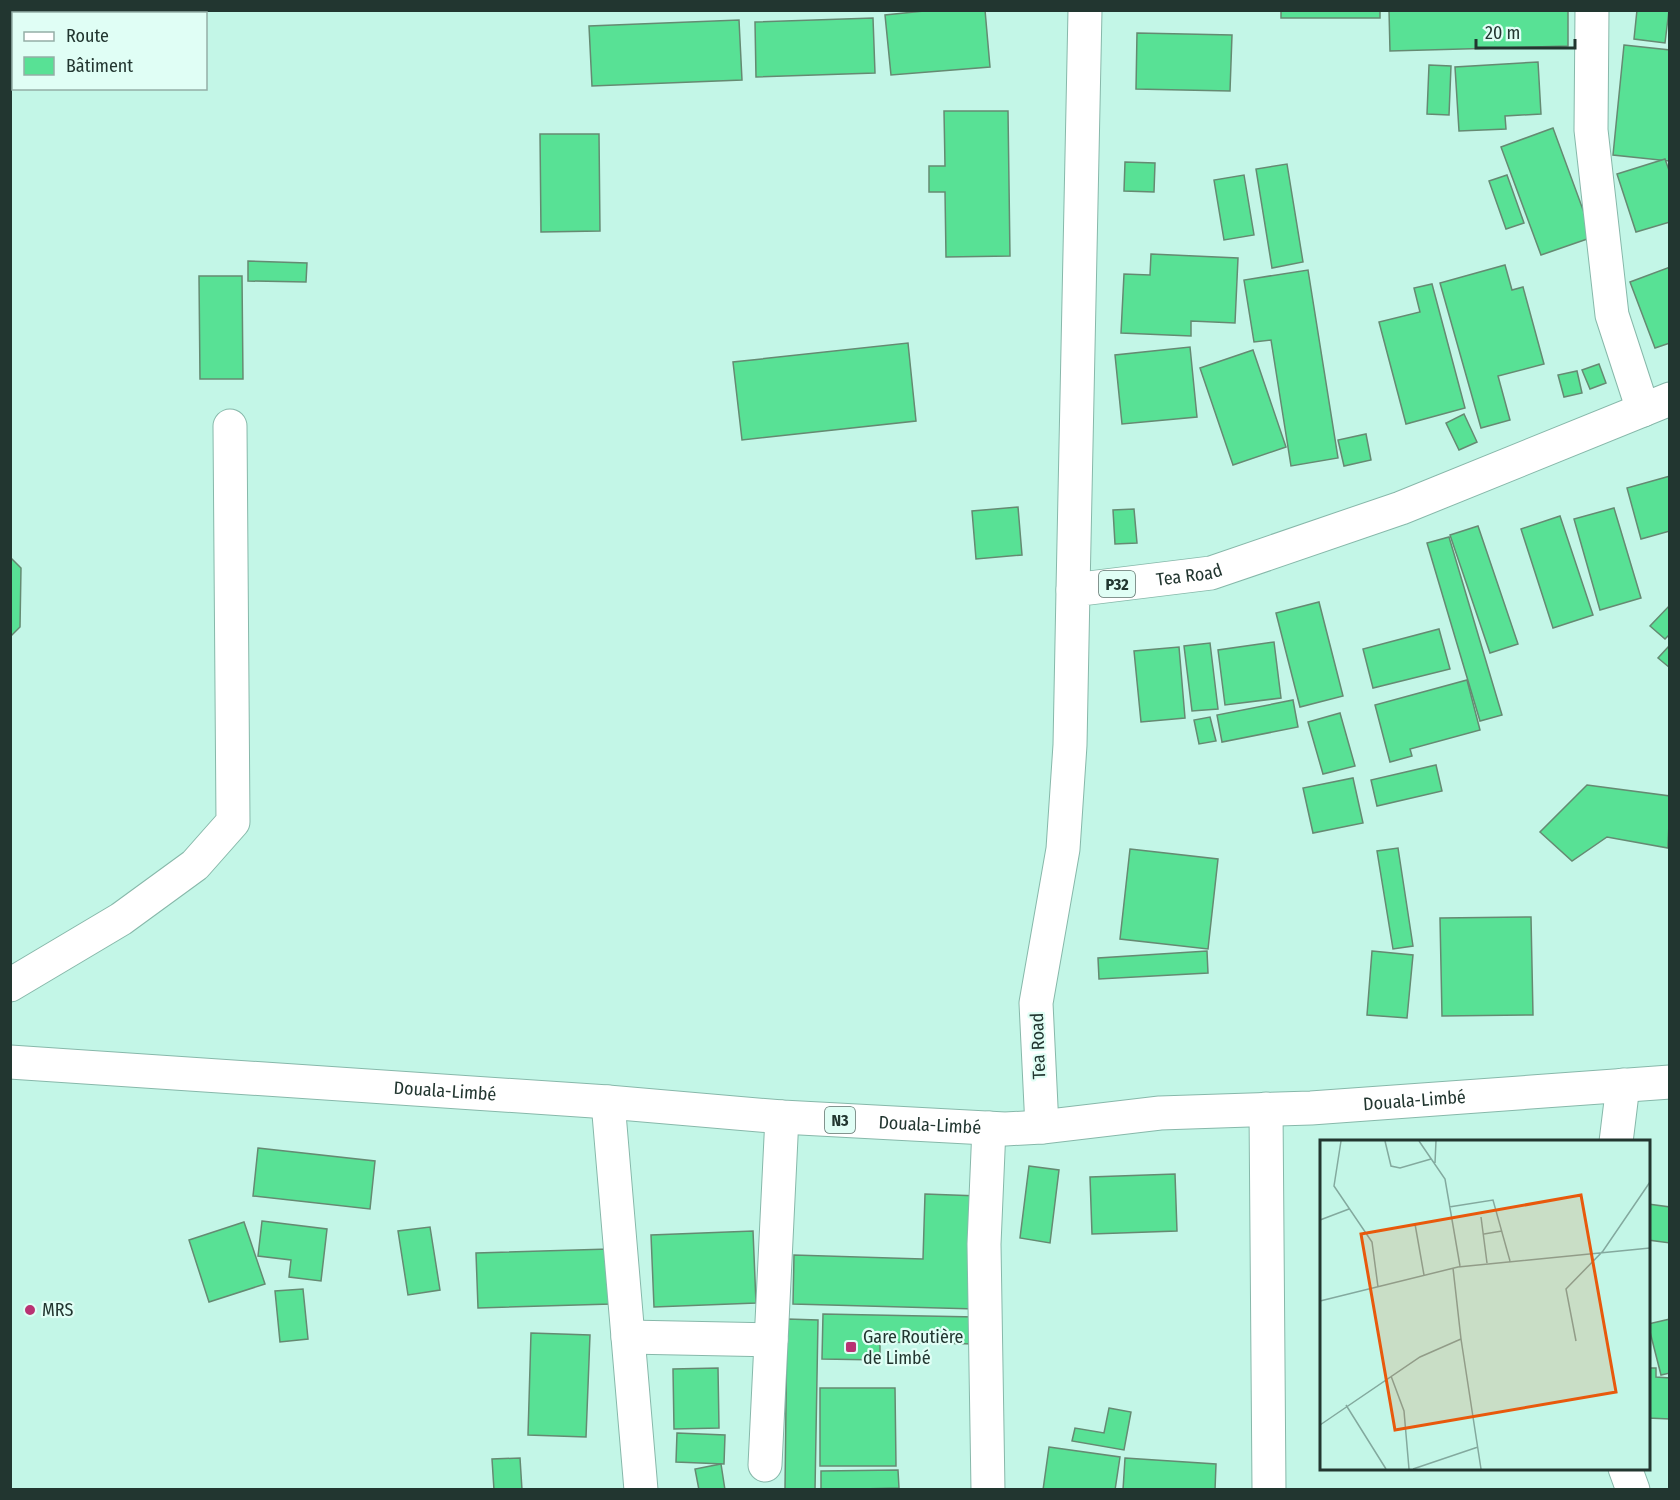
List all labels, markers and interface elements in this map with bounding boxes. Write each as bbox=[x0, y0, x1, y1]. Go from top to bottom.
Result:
legend bbox=[12, 12, 207, 90]
scale bar bbox=[1476, 12, 1575, 50]
text: 20 m bbox=[1485, 22, 1520, 44]
text: Route bbox=[66, 25, 109, 47]
text: Bâtiment bbox=[66, 55, 133, 77]
street label: Tea Road bbox=[1155, 559, 1225, 591]
road number: P32 bbox=[1099, 571, 1135, 597]
street label: Tea Road bbox=[1026, 1012, 1050, 1080]
street label: Douala-Limbé bbox=[393, 1077, 497, 1106]
street label: Douala-Limbé bbox=[1362, 1086, 1467, 1115]
road number: N3 bbox=[825, 1107, 855, 1133]
street label: Douala-Limbé bbox=[878, 1111, 982, 1139]
inset map bbox=[1320, 1140, 1650, 1470]
place label: MRS bbox=[42, 1299, 73, 1321]
marker: MRS bbox=[23, 1303, 37, 1317]
place label: Gare Routière de Limbé bbox=[863, 1326, 964, 1369]
marker: Gare Routière de Limbé bbox=[844, 1340, 858, 1354]

